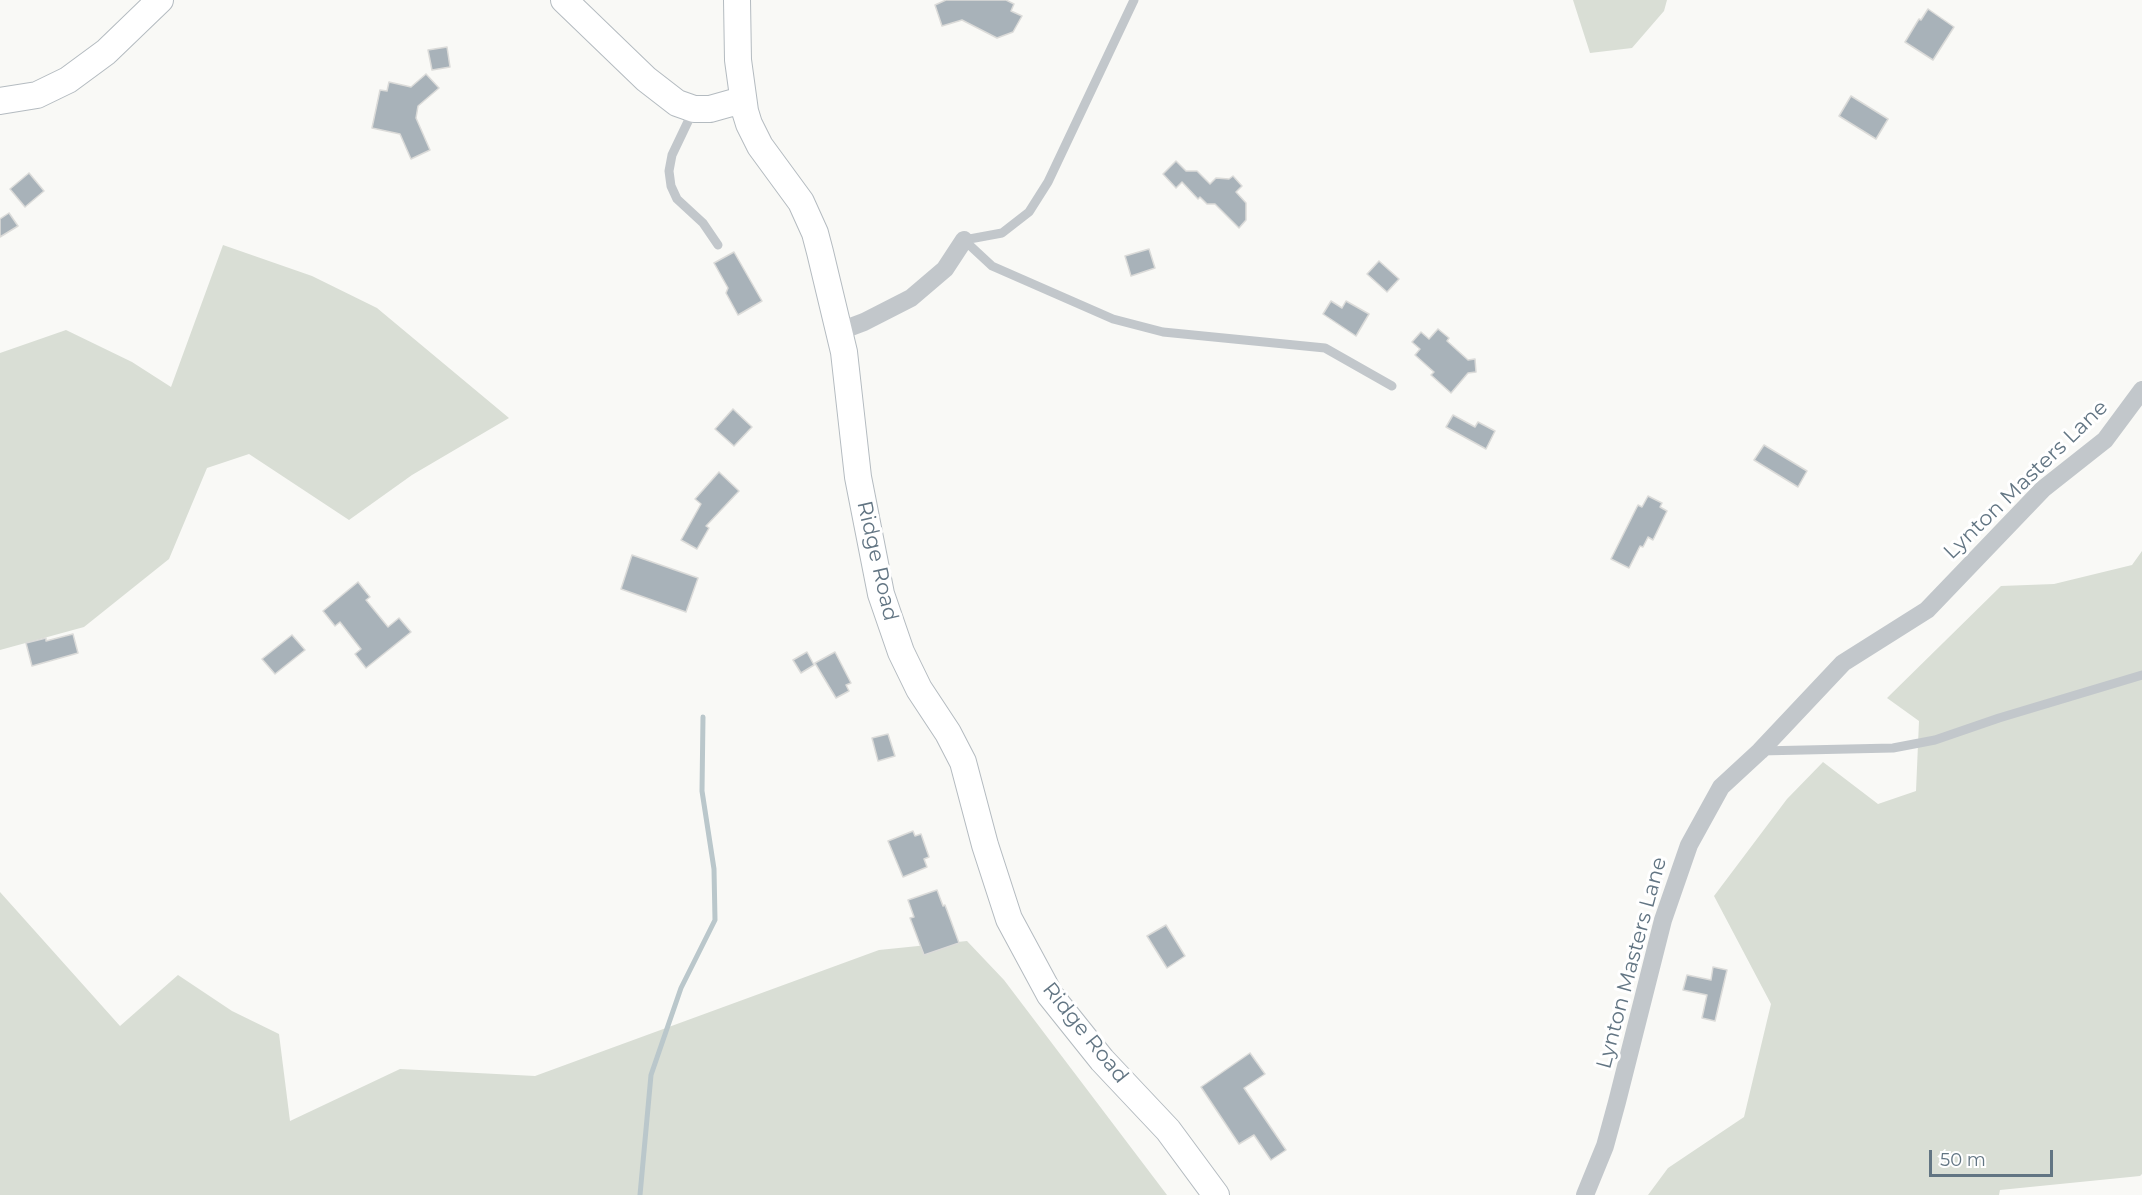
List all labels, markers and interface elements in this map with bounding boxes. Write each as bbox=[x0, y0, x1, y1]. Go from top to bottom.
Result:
street label: Lynton Masters Lane bbox=[1939, 395, 2113, 565]
street label: Ridge Road bbox=[851, 498, 903, 624]
street label: Lynton Masters Lane bbox=[1592, 854, 1672, 1072]
street label: Ridge Road bbox=[1037, 977, 1133, 1089]
scale bar bbox=[1932, 1138, 2056, 1176]
text: 50 m bbox=[1940, 1149, 1986, 1171]

